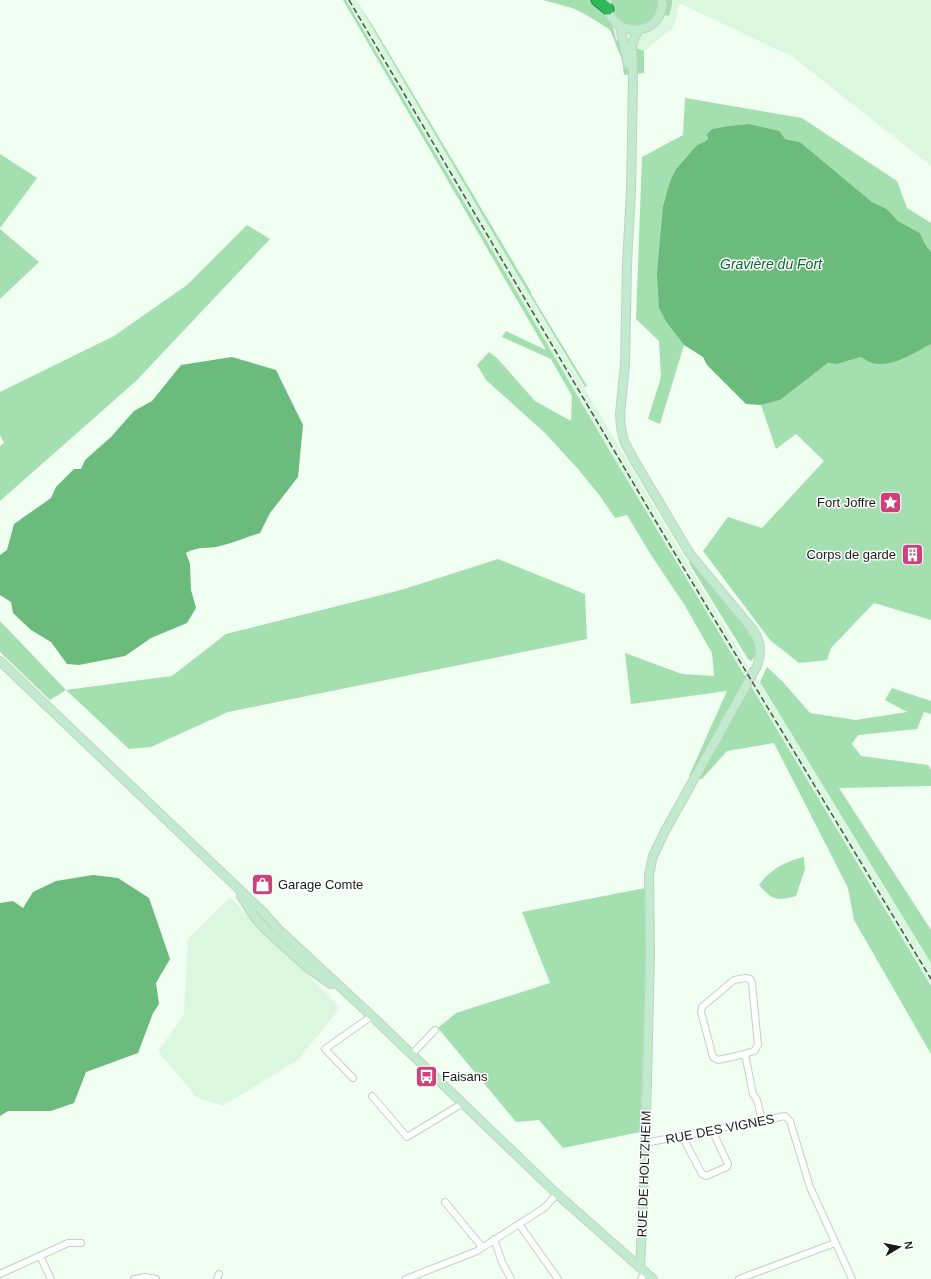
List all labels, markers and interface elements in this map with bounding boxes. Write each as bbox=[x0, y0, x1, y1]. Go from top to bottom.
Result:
water label: Gravière du Fort bbox=[720, 256, 823, 272]
place icon: Fort Joffre bbox=[878, 489, 904, 515]
place label: Fort Joffre bbox=[817, 495, 876, 510]
building icon: Corps de garde bbox=[899, 541, 925, 567]
place label: Corps de garde bbox=[806, 547, 896, 562]
shop icon: Garage Comte bbox=[250, 871, 276, 897]
place label: Garage Comte bbox=[278, 877, 363, 892]
bus stop icon: Faisans bbox=[414, 1063, 440, 1089]
place label: Faisans bbox=[442, 1069, 488, 1084]
street label: RUE DE HOLTZHEIM bbox=[634, 1110, 654, 1238]
street label: RUE DES VIGNES bbox=[664, 1111, 776, 1147]
north arrow bbox=[879, 1227, 919, 1267]
text: N bbox=[902, 1240, 915, 1250]

